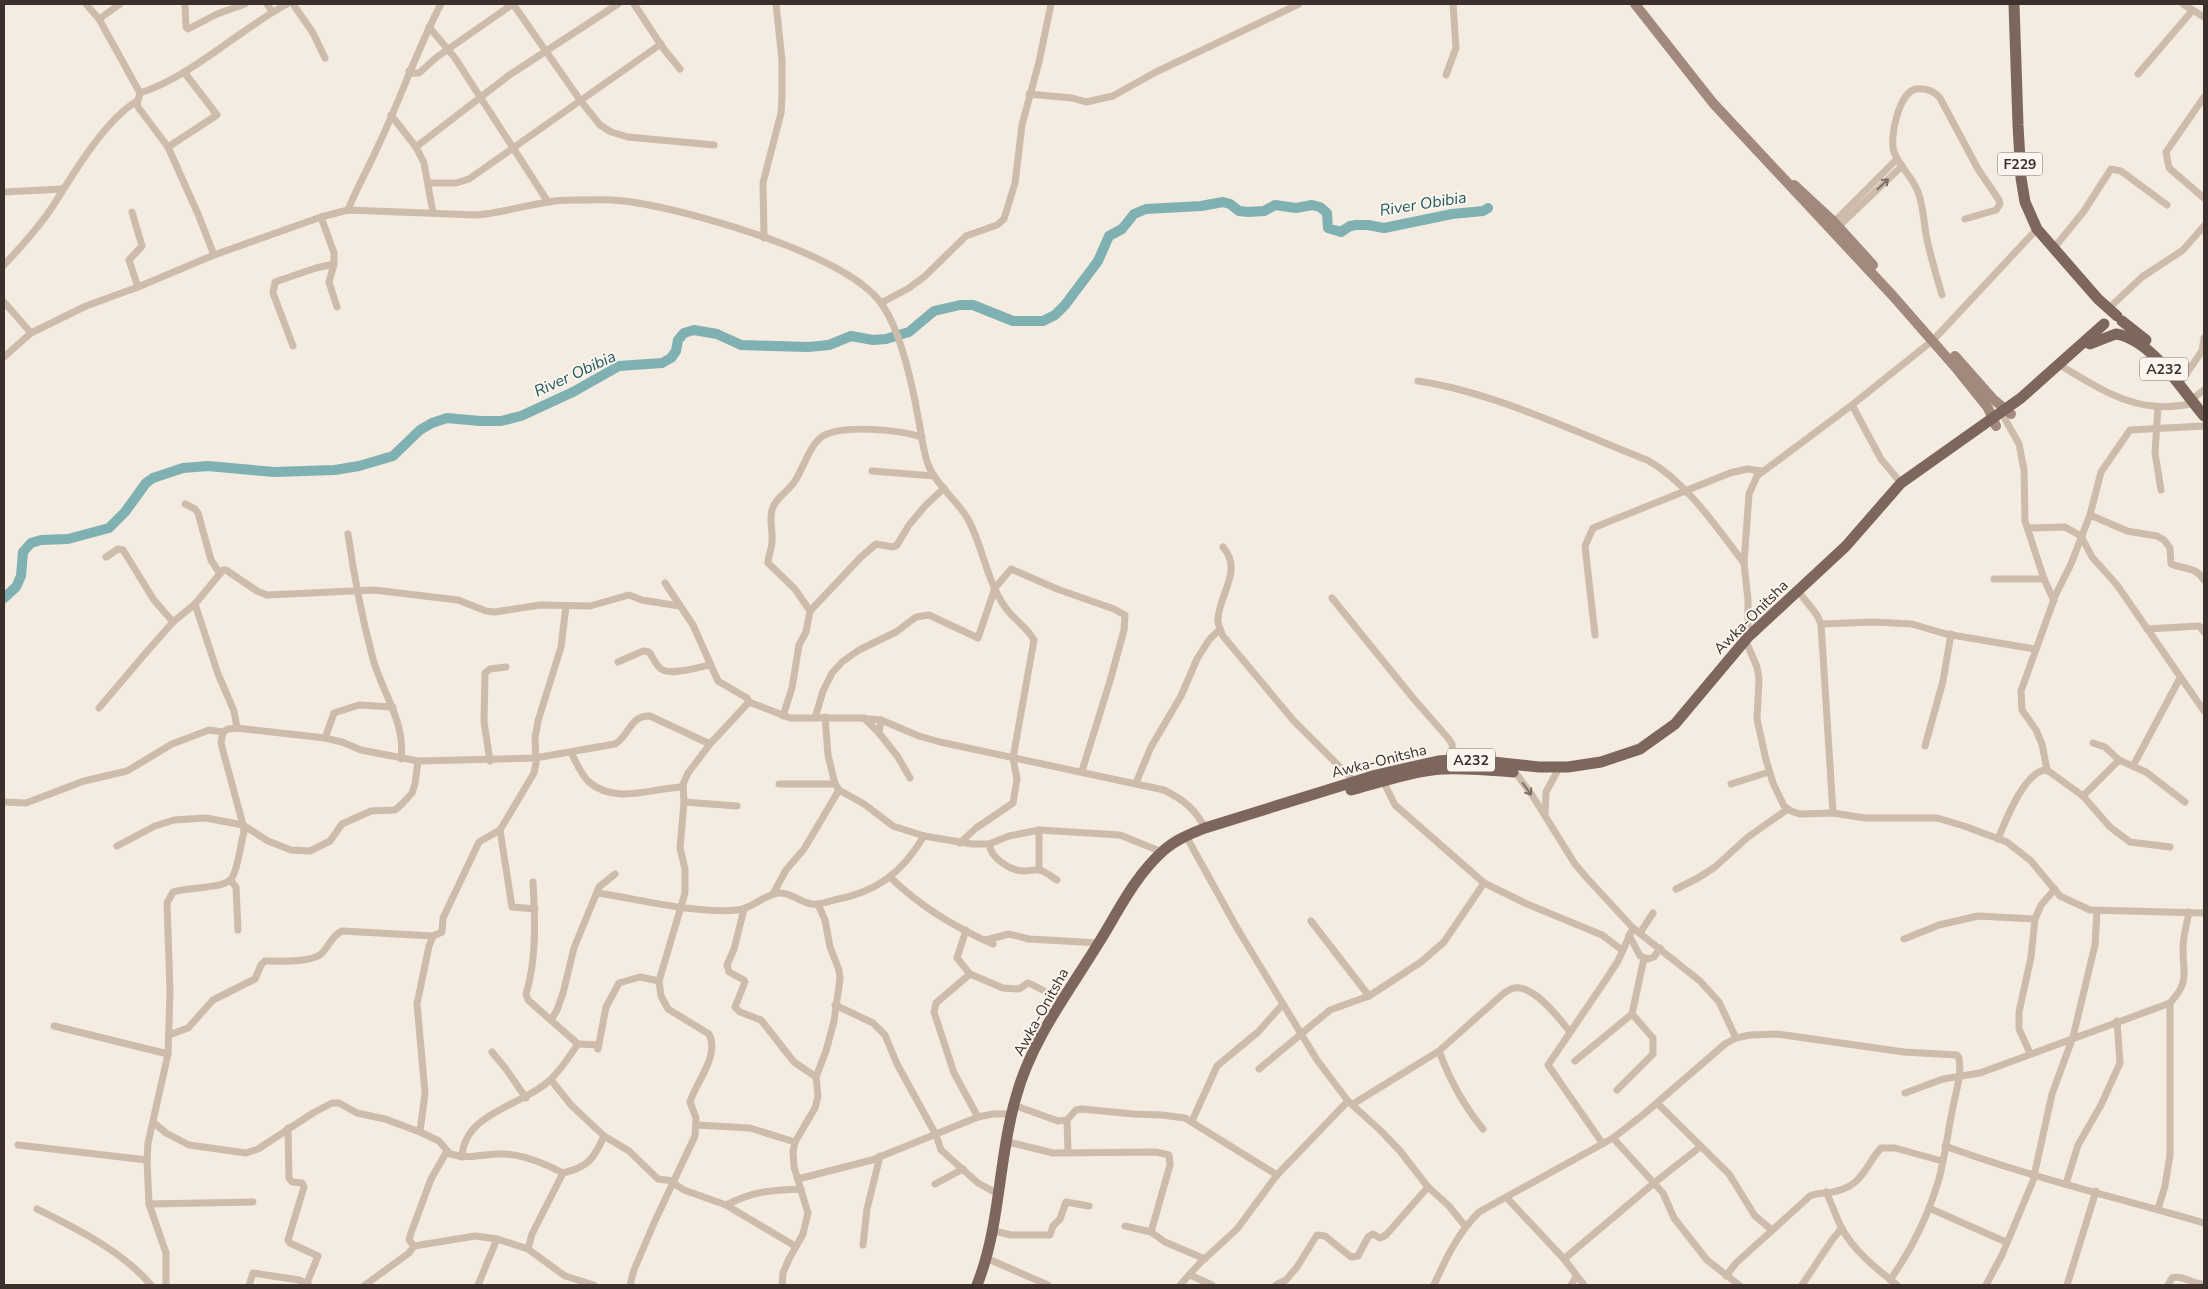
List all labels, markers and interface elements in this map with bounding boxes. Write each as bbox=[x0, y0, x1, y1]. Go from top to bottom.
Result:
road number: F229 bbox=[1998, 152, 2042, 175]
one-way arrow bbox=[1877, 178, 1889, 190]
water label: River Obibia bbox=[1378, 186, 1468, 222]
water label: River Obibia bbox=[531, 345, 619, 403]
road number: A232 bbox=[2140, 358, 2188, 380]
street label: Awka-Onitsha bbox=[1710, 576, 1792, 658]
street label: Awka-Onitsha bbox=[1329, 740, 1429, 782]
road number: A232 bbox=[1447, 748, 1495, 772]
one-way arrow bbox=[1522, 782, 1533, 795]
street label: Awka-Onitsha bbox=[1009, 965, 1073, 1059]

